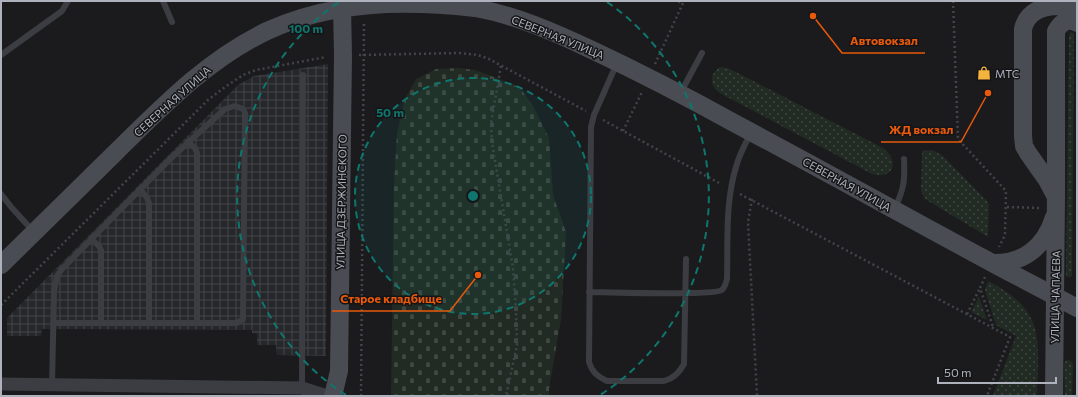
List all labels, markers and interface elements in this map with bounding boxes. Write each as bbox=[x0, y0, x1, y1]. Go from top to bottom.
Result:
street label: СЕВЕРНАЯ УЛИЦА bbox=[510, 12, 607, 62]
text: 100 m bbox=[289, 21, 323, 35]
callout: Автовокзал bbox=[842, 29, 925, 53]
text: Автовокзал bbox=[850, 33, 918, 47]
street label: СЕВЕРНАЯ УЛИЦА bbox=[131, 63, 213, 139]
shop icon: МТС bbox=[976, 65, 992, 81]
place label: МТС bbox=[995, 67, 1019, 80]
text: 50 m bbox=[376, 105, 404, 119]
callout: ЖД вокзал bbox=[881, 118, 961, 142]
text: ЖД вокзал bbox=[889, 122, 953, 136]
street label: УЛИЦА ДЗЕРЖИНСКОГО bbox=[333, 134, 349, 270]
street label: СЕВЕРНАЯ УЛИЦА bbox=[801, 154, 894, 214]
centre of rings bbox=[466, 189, 480, 203]
street label: УЛИЦА ЧАПАЕВА bbox=[1048, 250, 1062, 344]
callout: Старое кладбище bbox=[332, 287, 450, 311]
text: Старое кладбище bbox=[340, 291, 442, 305]
scale bar bbox=[938, 359, 1056, 385]
text: 50 m bbox=[944, 365, 972, 379]

